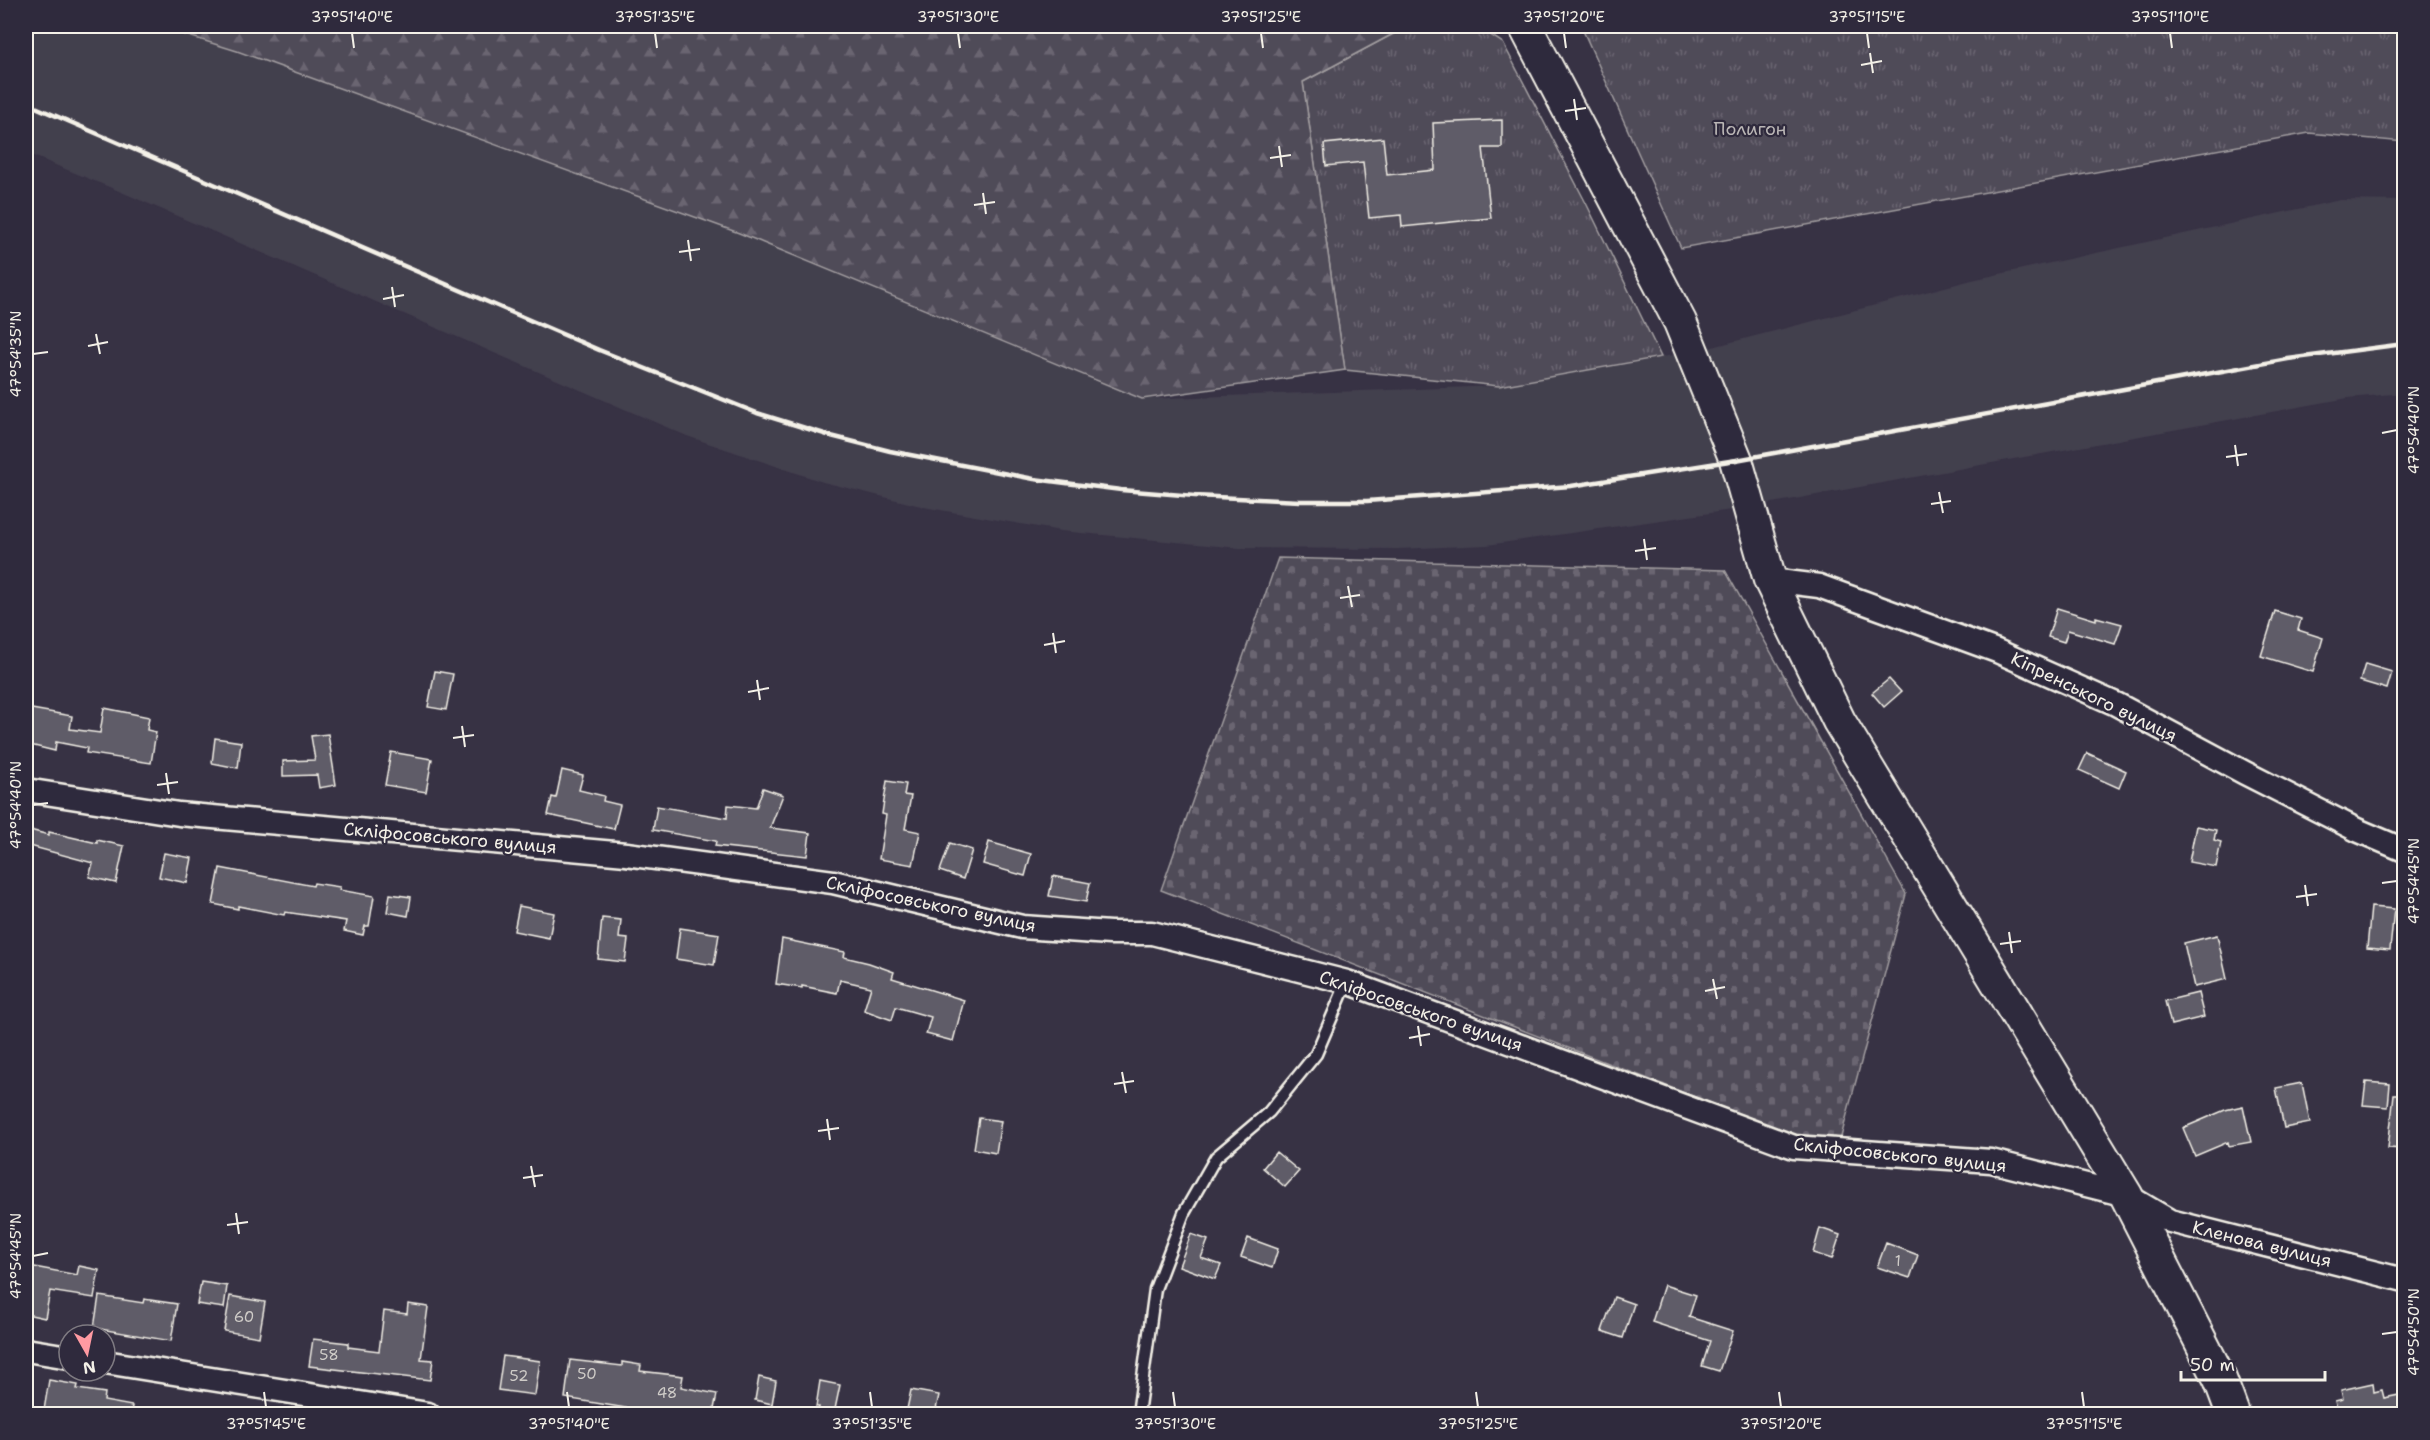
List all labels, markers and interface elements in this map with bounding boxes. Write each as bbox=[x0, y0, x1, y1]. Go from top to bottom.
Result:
text: 37°51'40"E bbox=[311, 7, 393, 27]
text: 37°51'35"E bbox=[615, 7, 695, 27]
text: 37°51'30"E bbox=[917, 7, 999, 27]
text: 37°51'25"E bbox=[1221, 7, 1301, 27]
text: 37°51'20"E bbox=[1523, 7, 1605, 27]
text: 37°51'15"E bbox=[1829, 7, 1905, 27]
text: 37°51'10"E bbox=[2131, 7, 2209, 27]
park label: Полигон bbox=[1714, 117, 1786, 141]
text: 47°54'35"N bbox=[6, 311, 26, 397]
text: 47°54'40"N bbox=[2404, 386, 2424, 474]
street label: Кіпренського вулиця bbox=[2007, 646, 2181, 748]
text: 47°54'40"N bbox=[6, 761, 26, 849]
street label: Скліфосовського вулиця bbox=[342, 817, 558, 859]
text: 47°54'45"N bbox=[2404, 838, 2424, 924]
street label: Скліфосовського вулиця bbox=[824, 870, 1038, 938]
street label: Скліфосовського вулиця bbox=[1316, 965, 1526, 1057]
street label: Скліфосовського вулиця bbox=[1792, 1132, 2008, 1178]
text: 47°54'45"N bbox=[6, 1213, 26, 1299]
street label: Кленова вулиця bbox=[2190, 1215, 2334, 1273]
house number: 1 bbox=[1895, 1251, 1901, 1271]
text: 47°54'50"N bbox=[2404, 1288, 2424, 1376]
house number: 60 bbox=[234, 1307, 254, 1327]
north arrow bbox=[57, 1323, 117, 1383]
scale bar bbox=[2181, 1344, 2325, 1382]
house number: 58 bbox=[319, 1345, 339, 1365]
text: 50 m bbox=[2190, 1353, 2235, 1377]
text: N bbox=[81, 1356, 97, 1379]
house number: 50 bbox=[577, 1364, 597, 1384]
house number: 52 bbox=[510, 1366, 528, 1386]
house number: 48 bbox=[657, 1383, 677, 1403]
text: 37°51'45"E bbox=[226, 1414, 306, 1434]
text: 37°51'40"E bbox=[528, 1414, 610, 1434]
text: 37°51'35"E bbox=[832, 1414, 912, 1434]
text: 37°51'30"E bbox=[1134, 1414, 1216, 1434]
text: 37°51'25"E bbox=[1438, 1414, 1518, 1434]
text: 37°51'20"E bbox=[1740, 1414, 1822, 1434]
text: 37°51'15"E bbox=[2046, 1414, 2122, 1434]

